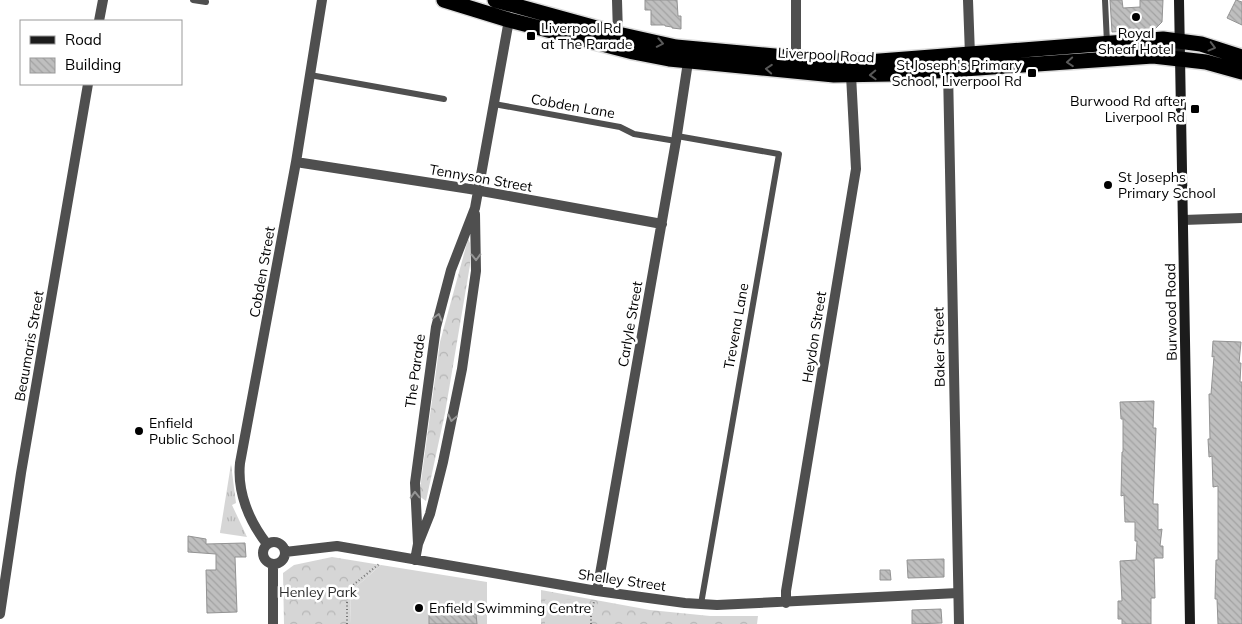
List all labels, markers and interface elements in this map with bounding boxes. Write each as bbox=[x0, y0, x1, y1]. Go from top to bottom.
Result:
marker: Royal Sheaf Hotel bbox=[1130, 11, 1142, 23]
place label: Liverpool Rd at The Parade bbox=[541, 19, 633, 53]
legend bbox=[20, 20, 182, 85]
place label: Royal Sheaf Hotel bbox=[1098, 24, 1174, 58]
text: Road bbox=[65, 30, 102, 49]
marker: Liverpool Rd at The Parade bbox=[525, 30, 537, 42]
one-way arrow bbox=[656, 38, 665, 48]
one-way arrow bbox=[1207, 41, 1215, 51]
street label: Liverpool Road bbox=[777, 43, 875, 67]
text: Building bbox=[65, 55, 121, 74]
place label: St Joseph's Primary School, Liverpool Rd bbox=[892, 56, 1023, 90]
one-way arrow bbox=[1065, 56, 1073, 67]
one-way arrow bbox=[764, 63, 772, 74]
marker: St Joseph's Primary School, Liverpool Rd bbox=[1026, 67, 1038, 79]
one-way arrow bbox=[868, 70, 876, 80]
street label: Cobden Lane bbox=[529, 90, 617, 122]
place label: Burwood Rd after Liverpool Rd bbox=[1070, 92, 1186, 126]
marker: Burwood Rd after Liverpool Rd bbox=[1189, 103, 1201, 115]
street label: Tennyson Street bbox=[428, 160, 534, 196]
place label: St Josephs Primary School bbox=[1118, 168, 1216, 202]
marker: St Josephs Primary School bbox=[1102, 179, 1114, 191]
street label: Cobden Street bbox=[245, 225, 279, 319]
one-way arrow bbox=[471, 254, 481, 261]
street label: Burwood Road bbox=[1161, 263, 1181, 361]
street label: Carlyle Street bbox=[614, 280, 646, 368]
street label: Trevena Lane bbox=[720, 282, 752, 370]
street label: Beaumaris Street bbox=[10, 289, 48, 403]
street label: Heydon Street bbox=[798, 290, 830, 384]
street label: Baker Street bbox=[929, 307, 949, 387]
one-way arrow bbox=[432, 313, 443, 322]
street label: The Parade bbox=[401, 333, 429, 409]
one-way arrow bbox=[447, 413, 458, 422]
place label: Enfield Public School bbox=[149, 414, 235, 448]
marker: Enfield Public School bbox=[133, 425, 145, 437]
one-way arrow bbox=[410, 491, 420, 499]
street label: Shelley Street bbox=[577, 565, 667, 595]
park label: Henley Park bbox=[279, 583, 358, 601]
place label: Enfield Swimming Centre bbox=[429, 599, 591, 617]
marker: Enfield Swimming Centre bbox=[413, 602, 425, 614]

